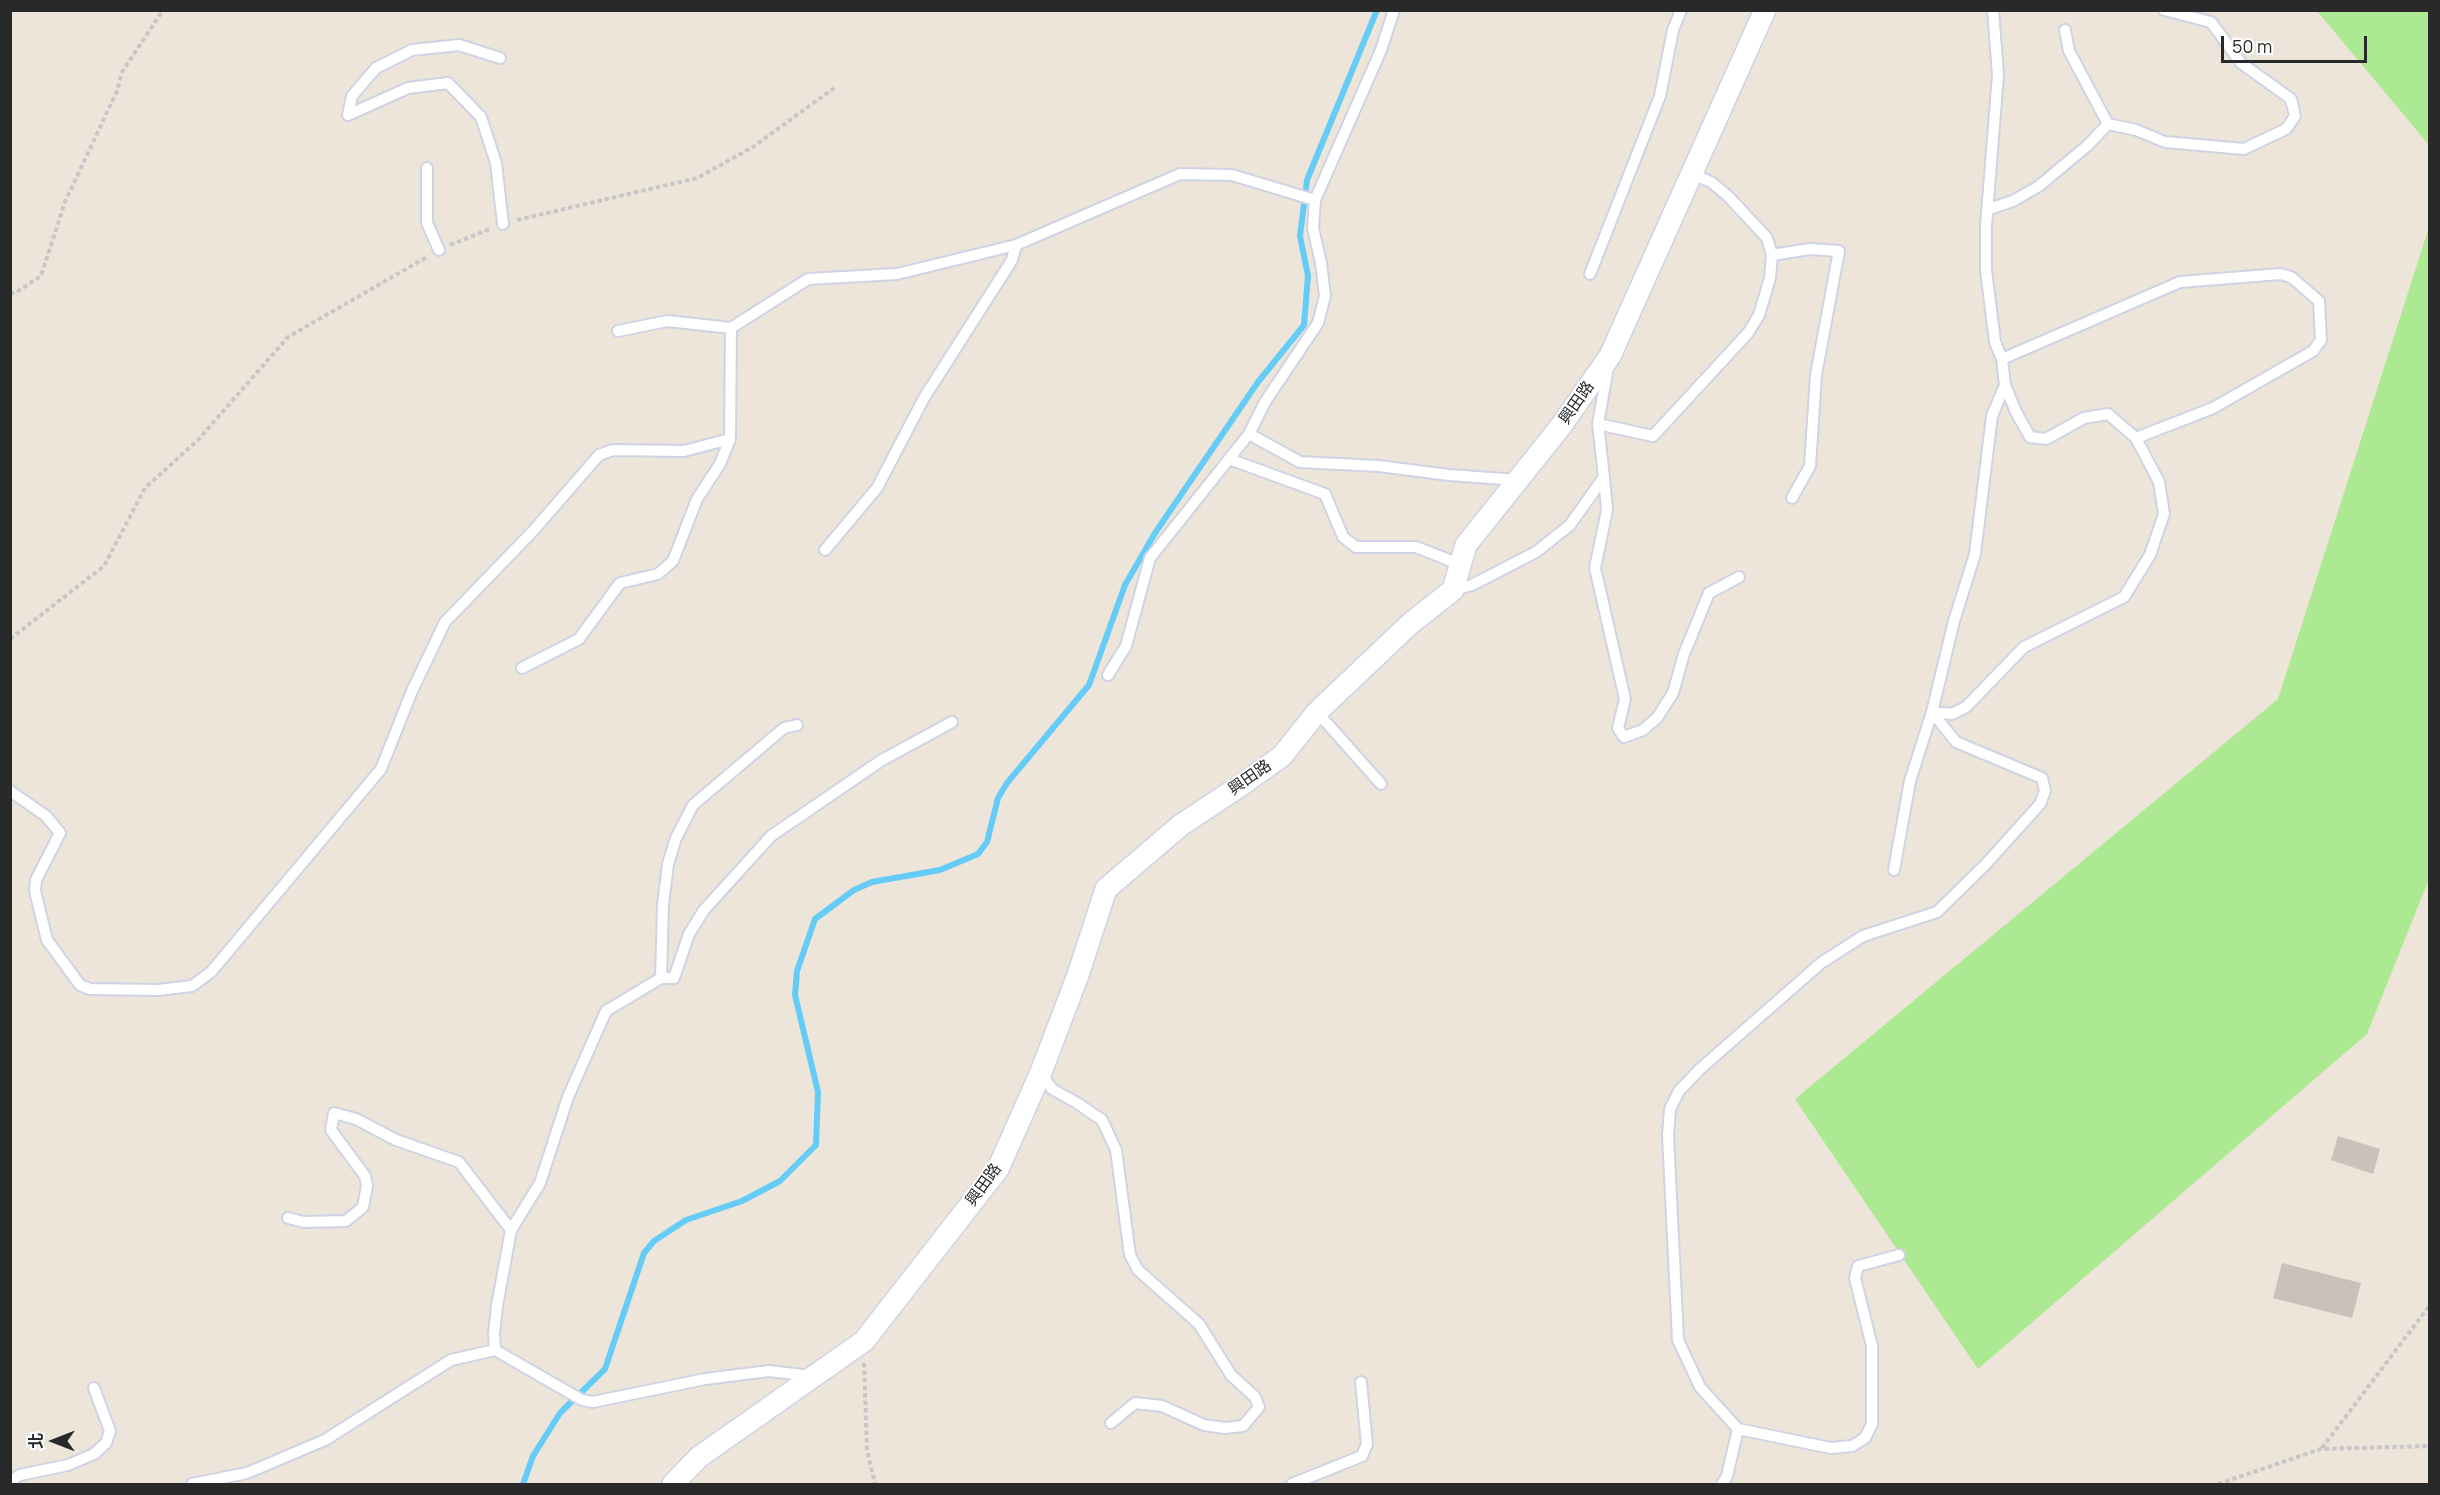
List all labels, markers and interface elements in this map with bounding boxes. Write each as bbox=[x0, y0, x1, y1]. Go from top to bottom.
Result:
scale bar bbox=[2224, 24, 2370, 62]
text: 50 m bbox=[2232, 34, 2272, 58]
street label: 興田路 bbox=[1555, 378, 1599, 428]
street label: 興田路 bbox=[1225, 756, 1275, 800]
street label: 興田路 bbox=[962, 1160, 1006, 1210]
north arrow bbox=[24, 1411, 84, 1471]
text: 北 bbox=[25, 1433, 47, 1449]

